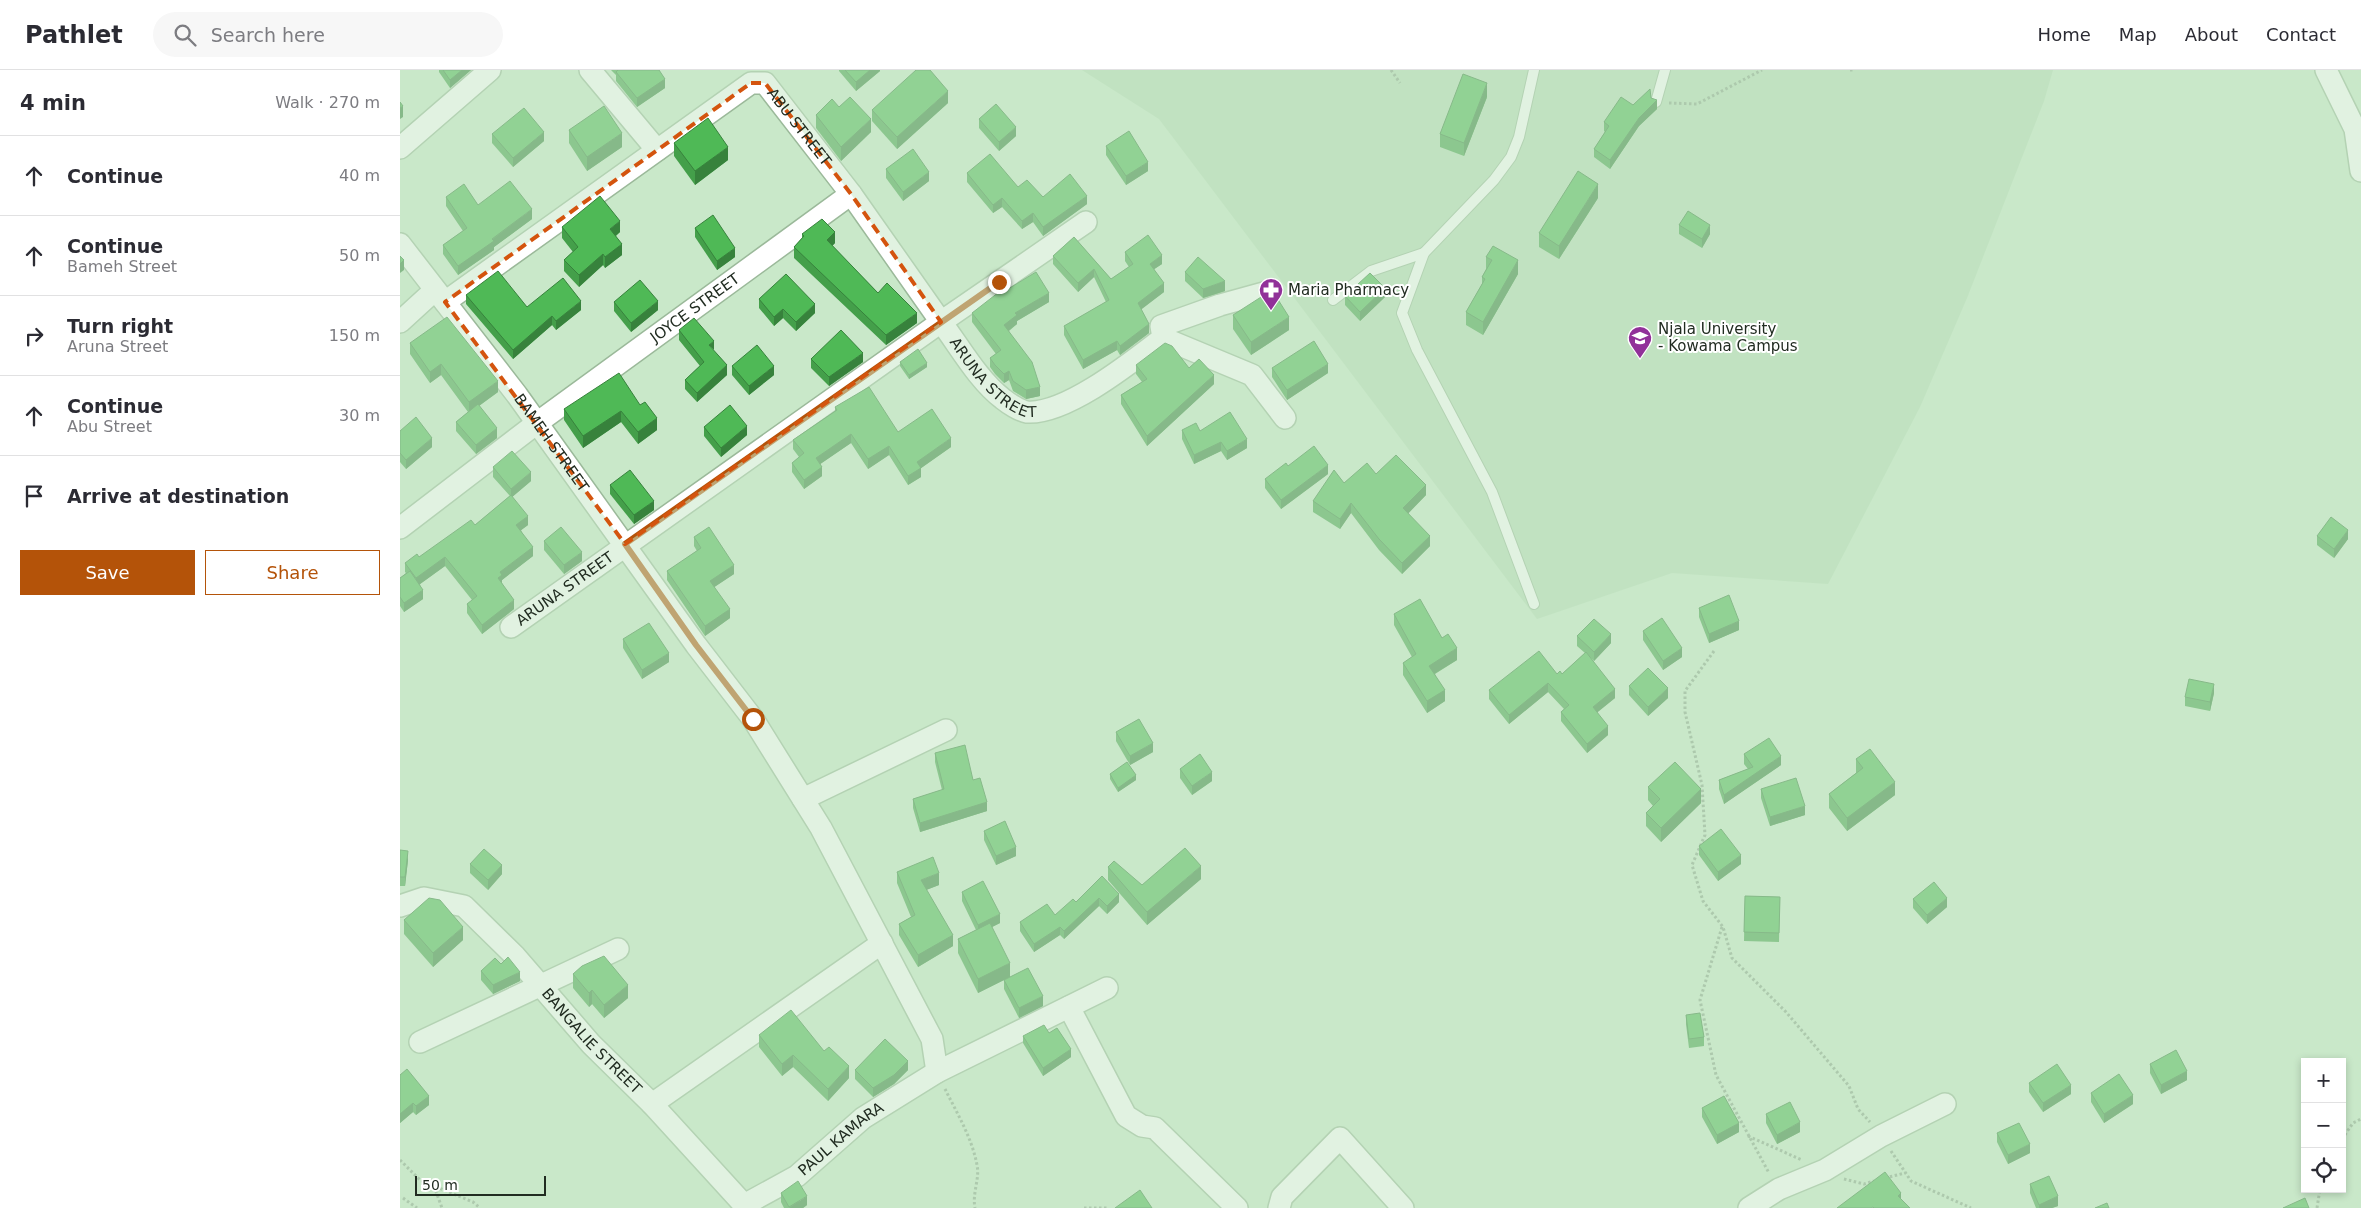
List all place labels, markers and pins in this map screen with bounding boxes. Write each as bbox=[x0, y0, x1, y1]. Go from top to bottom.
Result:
pharmacy icon: Maria Pharmacy bbox=[1258, 277, 1284, 311]
place label: Maria Pharmacy bbox=[1288, 281, 1409, 299]
place label: Njala University - Kowama Campus bbox=[1658, 320, 1798, 355]
school or university icon: Njala University - Kowama Campus bbox=[1627, 325, 1653, 359]

